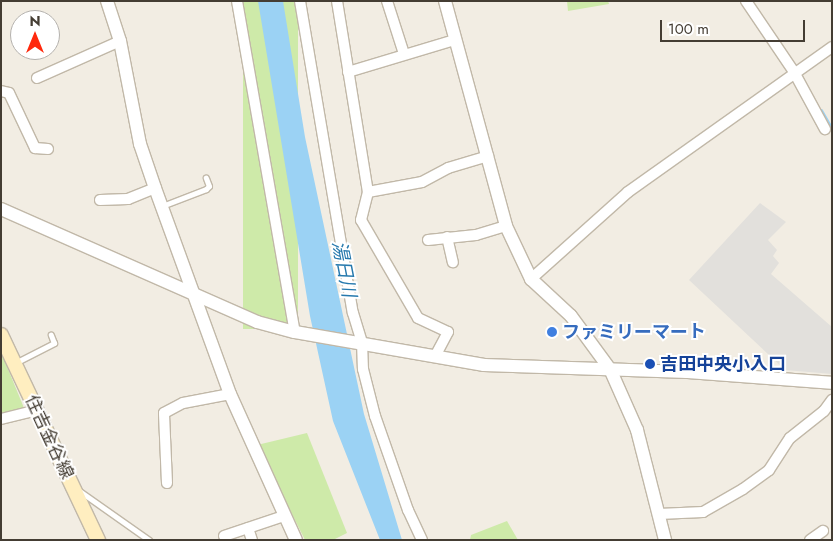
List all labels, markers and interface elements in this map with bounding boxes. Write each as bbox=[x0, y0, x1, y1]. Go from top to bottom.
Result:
north arrow bbox=[10, 10, 60, 60]
scale bar bbox=[663, 10, 808, 42]
text: N bbox=[29, 11, 41, 31]
text: 100 m bbox=[668, 18, 709, 40]
water label: 湯日川 bbox=[327, 239, 361, 299]
place label: ファミリーマート bbox=[562, 321, 706, 343]
marker: ファミリーマート bbox=[546, 326, 558, 338]
place label: 吉田中央小入口 bbox=[660, 353, 786, 375]
marker: 吉田中央小入口 bbox=[644, 358, 656, 370]
street label: 住吉金谷線 bbox=[20, 392, 78, 482]

